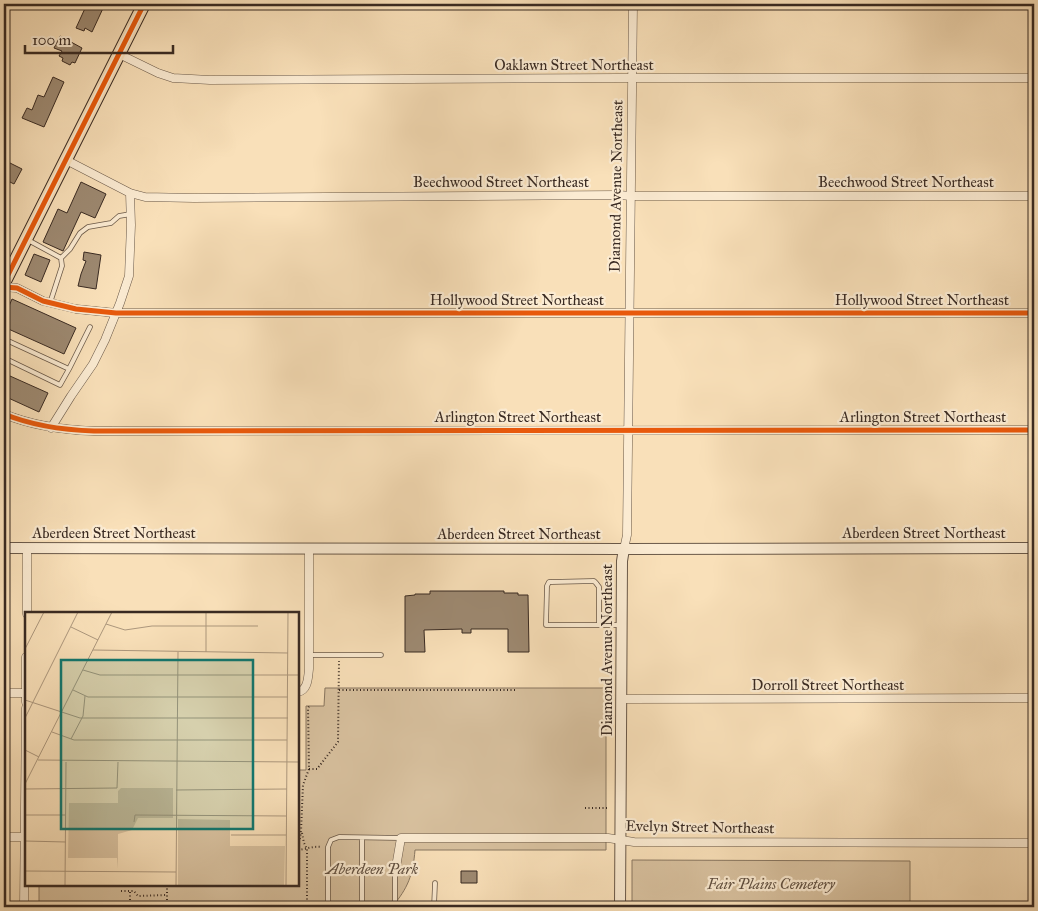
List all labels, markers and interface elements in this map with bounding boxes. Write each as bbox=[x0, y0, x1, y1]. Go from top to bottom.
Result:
scale bar bbox=[25, 22, 172, 54]
text: 100 m bbox=[32, 31, 72, 49]
street label: Oaklawn Street Northeast bbox=[494, 56, 654, 74]
street label: Diamond Avenue Northeast bbox=[605, 99, 627, 272]
street label: Beechwood Street Northeast bbox=[413, 173, 590, 191]
street label: Beechwood Street Northeast bbox=[818, 173, 995, 191]
street label: Hollywood Street Northeast bbox=[430, 291, 605, 309]
street label: Hollywood Street Northeast bbox=[835, 291, 1010, 309]
street label: Arlington Street Northeast bbox=[434, 408, 602, 426]
street label: Arlington Street Northeast bbox=[839, 408, 1007, 426]
street label: Aberdeen Street Northeast bbox=[31, 524, 197, 542]
street label: Aberdeen Street Northeast bbox=[841, 524, 1007, 542]
street label: Aberdeen Street Northeast bbox=[436, 525, 602, 543]
street label: Diamond Avenue Northeast bbox=[598, 563, 616, 736]
inset map bbox=[25, 612, 299, 886]
street label: Dorroll Street Northeast bbox=[752, 676, 905, 694]
street label: Evelyn Street Northeast bbox=[625, 817, 775, 837]
park label: Aberdeen Park bbox=[324, 860, 418, 878]
park label: Fair Plains Cemetery bbox=[706, 875, 836, 893]

